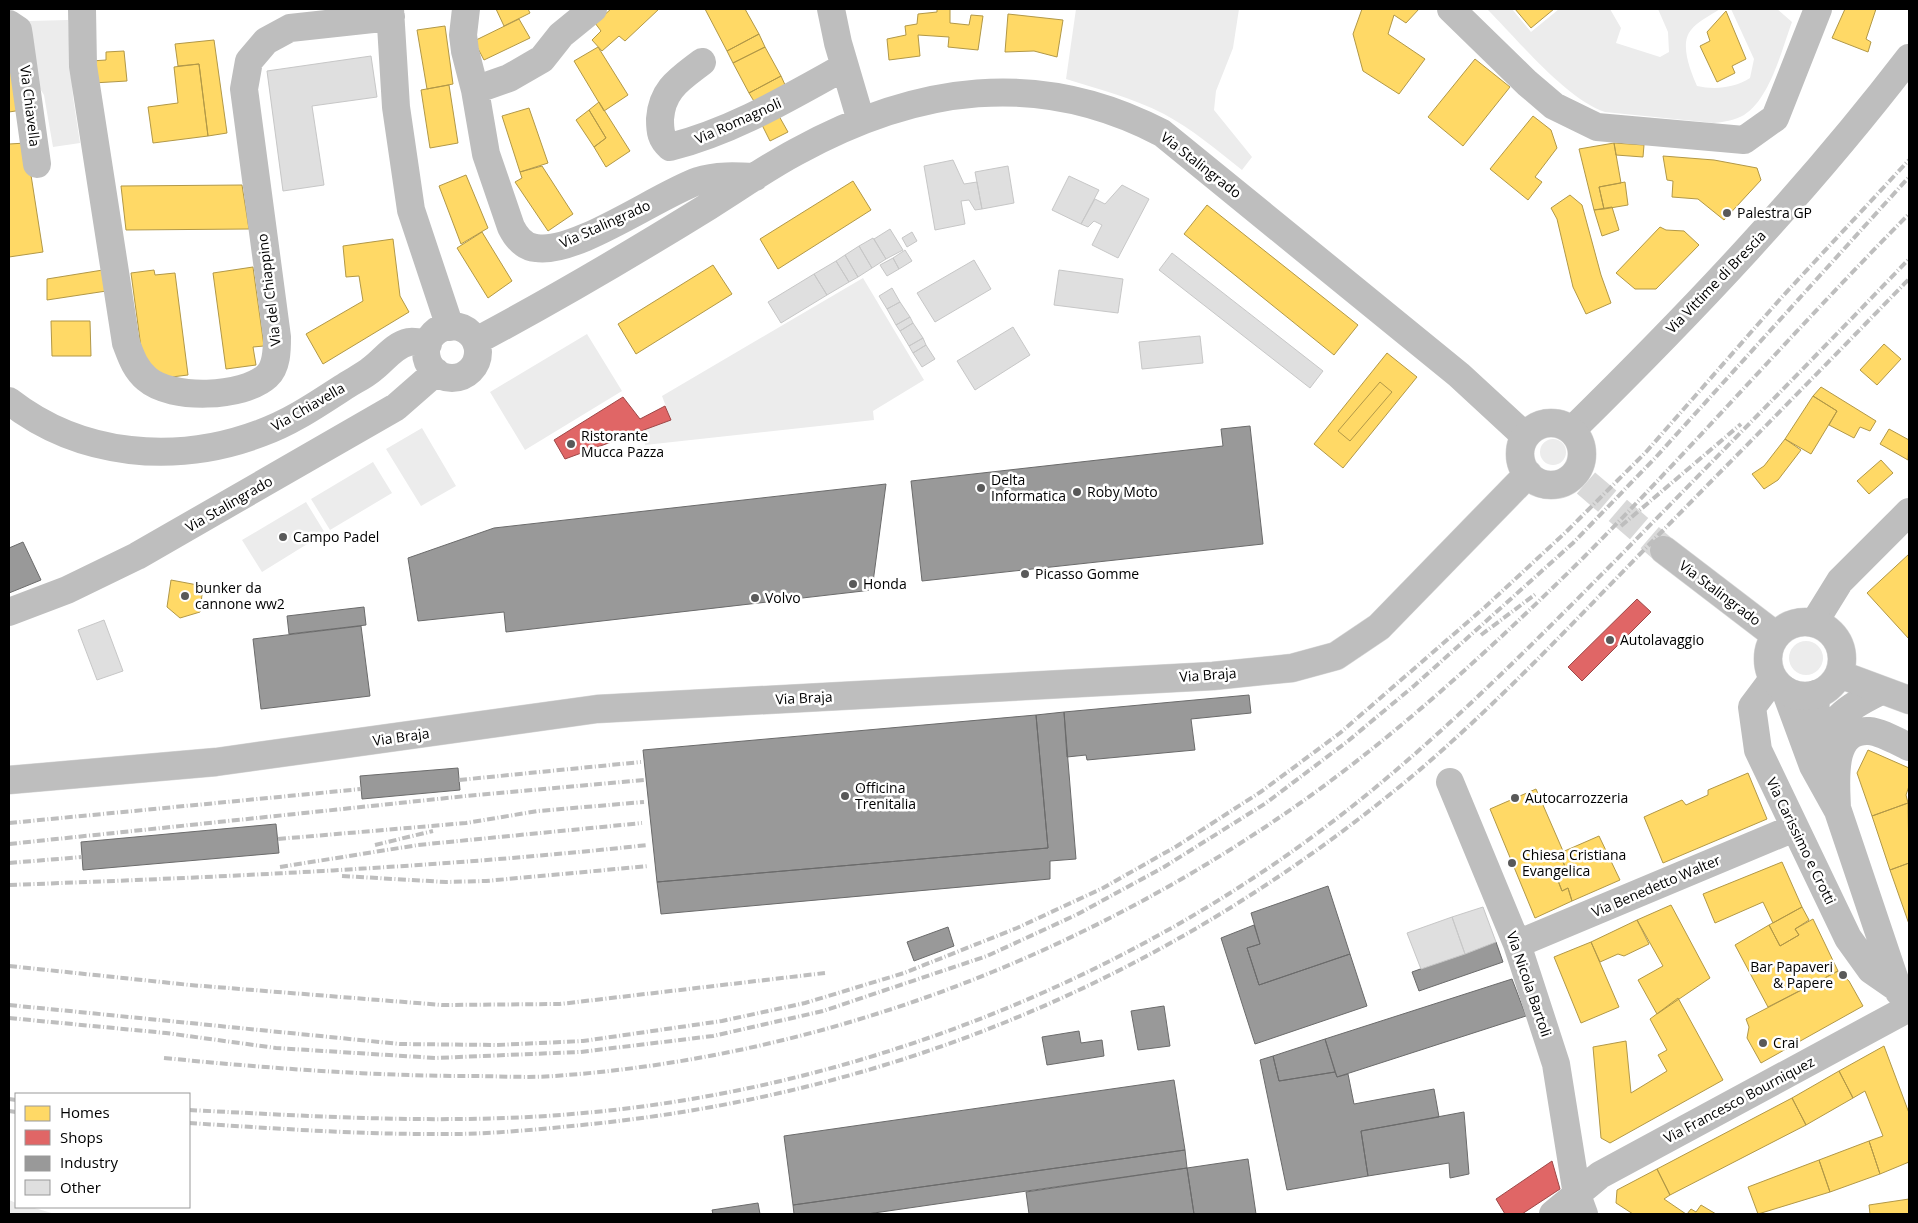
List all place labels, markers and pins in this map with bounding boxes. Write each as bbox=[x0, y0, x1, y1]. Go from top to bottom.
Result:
place label: Palestra GP bbox=[1737, 203, 1812, 222]
marker: Palestra GP bbox=[1721, 207, 1733, 219]
place label: Ristorante Mucca Pazza bbox=[581, 426, 664, 461]
marker: Ristorante Mucca Pazza bbox=[565, 438, 577, 450]
place label: Delta Informatica bbox=[991, 470, 1066, 505]
marker: Delta Informatica bbox=[975, 482, 987, 494]
place label: Roby Moto bbox=[1087, 482, 1158, 501]
marker: Roby Moto bbox=[1071, 486, 1083, 498]
place label: Campo Padel bbox=[293, 527, 379, 546]
marker: Campo Padel bbox=[277, 531, 289, 543]
place label: Picasso Gomme bbox=[1035, 564, 1139, 583]
marker: Picasso Gomme bbox=[1019, 568, 1031, 580]
place label: Honda bbox=[863, 574, 907, 593]
place label: bunker da cannone ww2 bbox=[195, 578, 285, 613]
marker: Honda bbox=[847, 578, 859, 590]
place label: Volvo bbox=[765, 588, 801, 607]
marker: bunker da cannone ww2 bbox=[179, 590, 191, 602]
marker: Volvo bbox=[749, 592, 761, 604]
place label: Autolavaggio bbox=[1620, 630, 1704, 649]
marker: Autolavaggio bbox=[1604, 634, 1616, 646]
place label: Officina Trenitalia bbox=[855, 778, 916, 813]
place label: Autocarrozzeria bbox=[1525, 788, 1628, 807]
marker: Officina Trenitalia bbox=[839, 790, 851, 802]
marker: Autocarrozzeria bbox=[1509, 792, 1521, 804]
place label: Chiesa Cristiana Evangelica bbox=[1522, 845, 1626, 880]
marker: Chiesa Cristiana Evangelica bbox=[1506, 857, 1518, 869]
place label: Bar Papaveri & Papere bbox=[1750, 957, 1833, 992]
marker: Bar Papaveri & Papere bbox=[1837, 969, 1849, 981]
place label: Crai bbox=[1773, 1033, 1799, 1052]
marker: Crai bbox=[1757, 1037, 1769, 1049]

